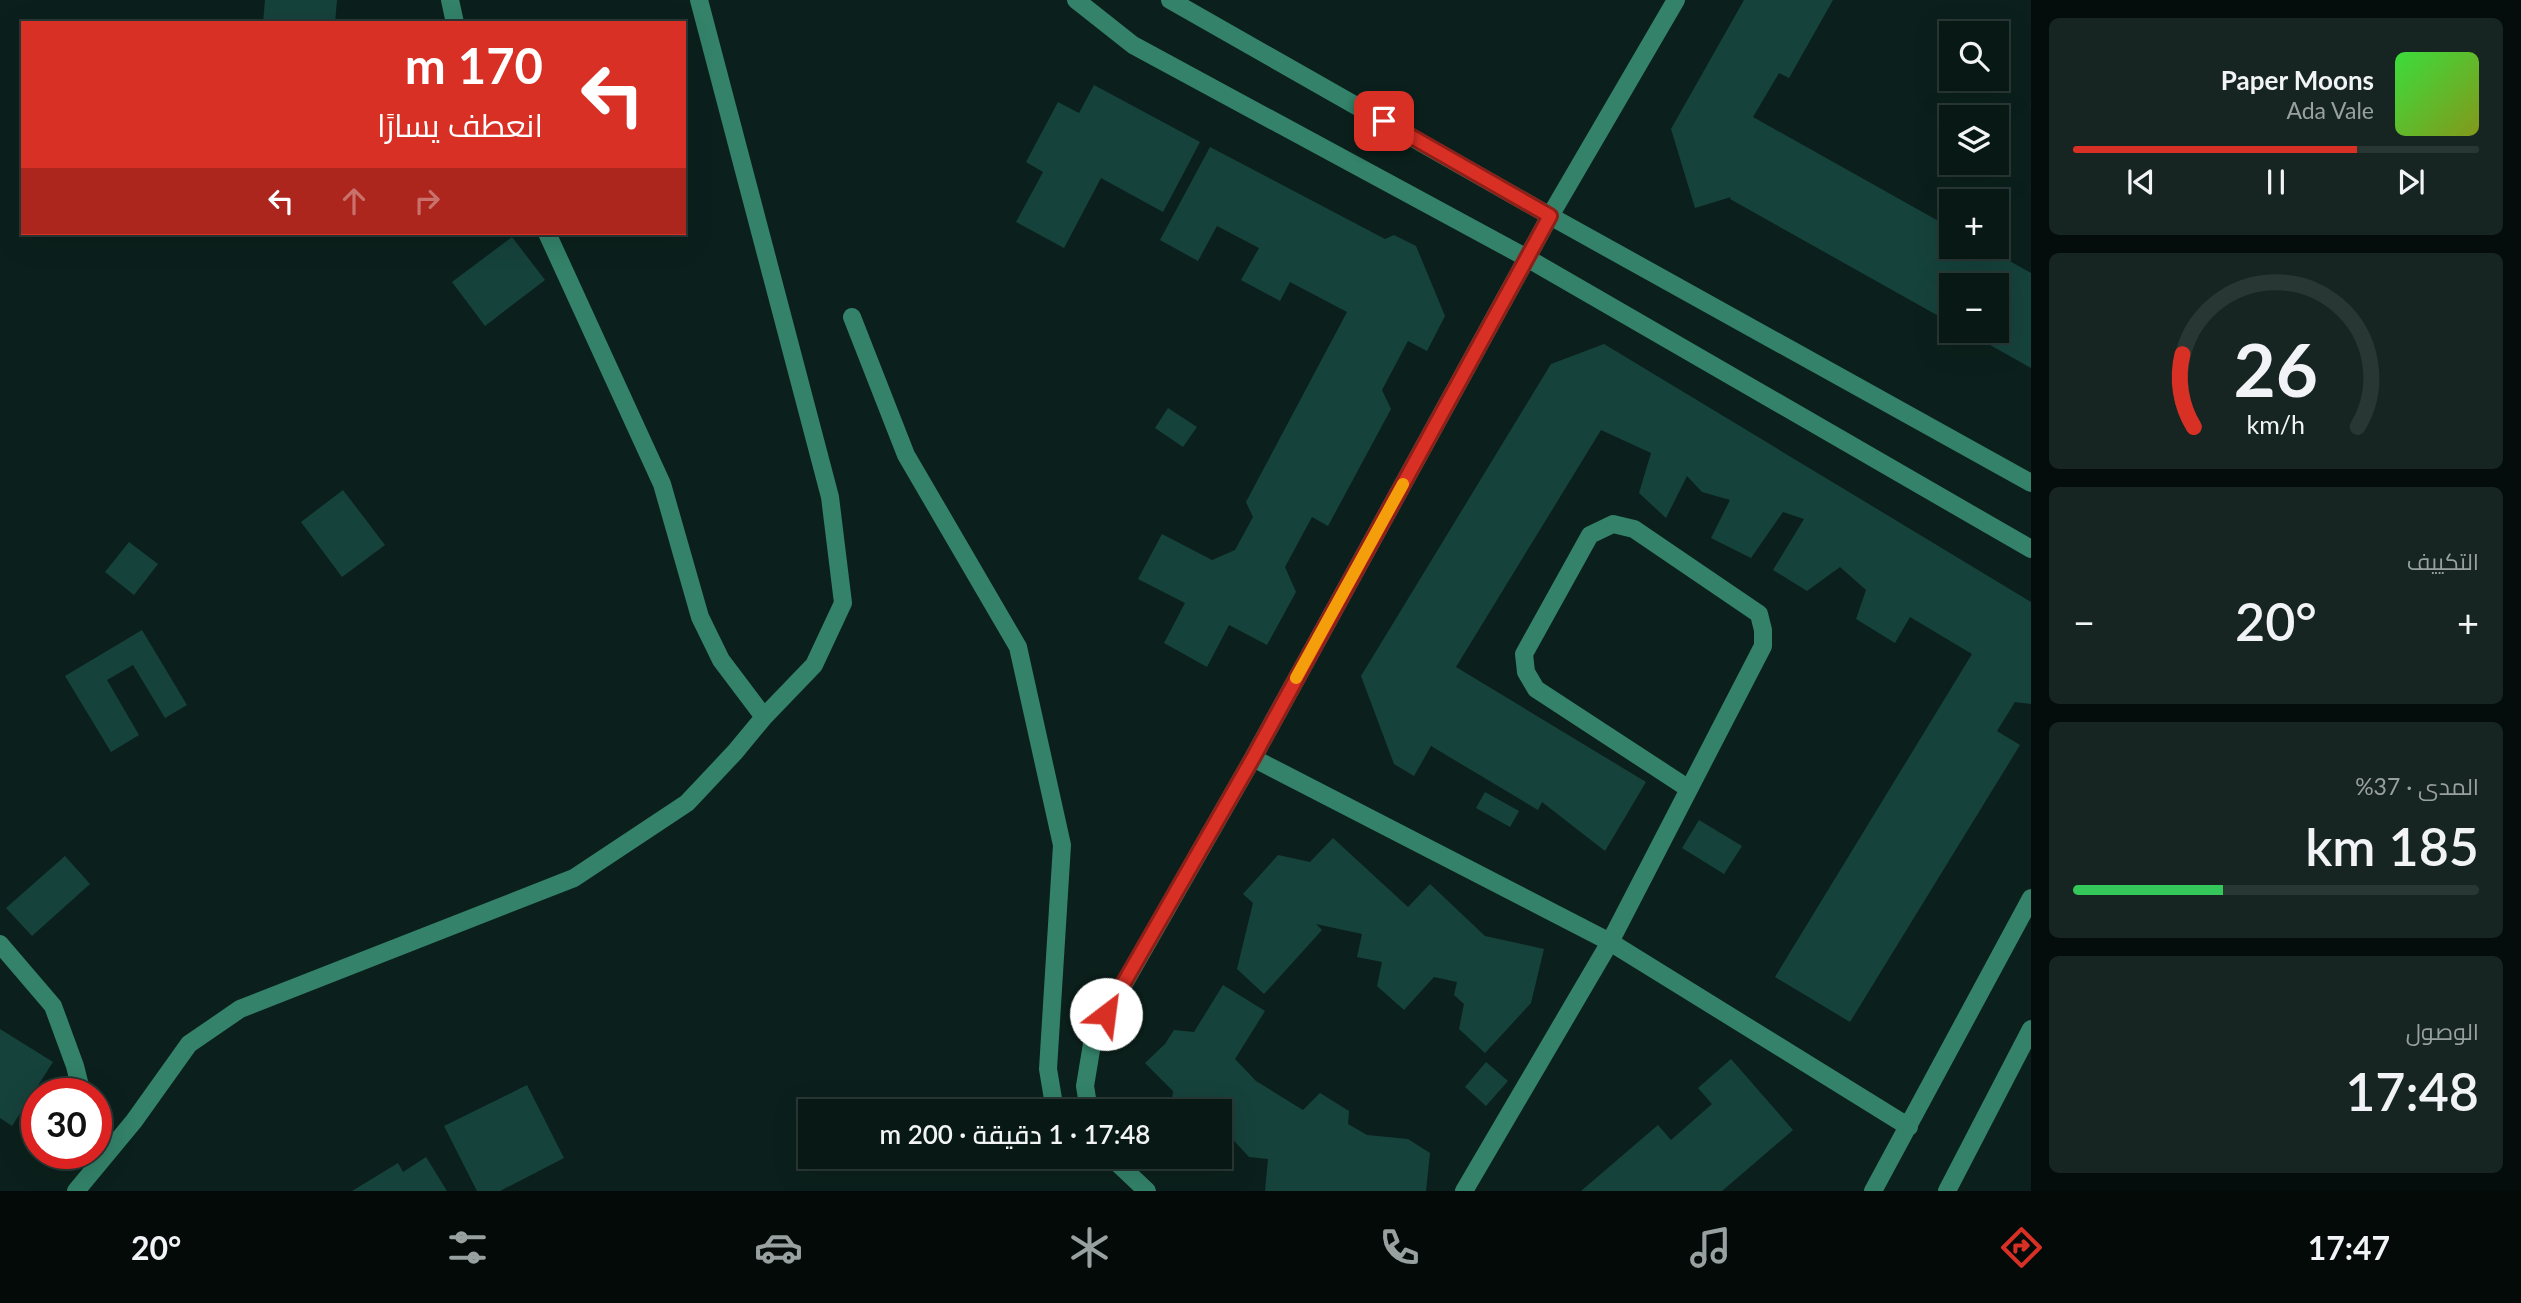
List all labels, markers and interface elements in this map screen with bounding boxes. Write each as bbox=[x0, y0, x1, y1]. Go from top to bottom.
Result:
map controls bbox=[1939, 21, 2009, 343]
button: search bbox=[1939, 21, 2009, 91]
text: 170 m bbox=[405, 36, 543, 94]
icon: left bbox=[567, 49, 658, 140]
text: Paper Moons bbox=[2221, 64, 2374, 96]
pin bbox=[1354, 91, 1414, 151]
text: Ada Vale bbox=[2286, 96, 2374, 124]
icon: arrive bbox=[1365, 102, 1403, 140]
text: انعطف يسارًا bbox=[377, 105, 543, 144]
button: layers bbox=[1939, 105, 2009, 175]
icon: previous bbox=[2122, 163, 2160, 201]
icon: pause bbox=[2257, 163, 2295, 201]
icon: next bbox=[2392, 163, 2430, 201]
icon: left bbox=[262, 182, 300, 220]
icon: ahead bbox=[335, 182, 373, 220]
icon: right bbox=[408, 182, 446, 220]
button: + bbox=[1939, 189, 2009, 259]
button: − bbox=[1939, 273, 2009, 343]
text: 26 bbox=[2234, 325, 2318, 413]
text: km/h bbox=[2247, 409, 2305, 439]
text: التكييف bbox=[2407, 547, 2479, 575]
text: 20° bbox=[2235, 590, 2317, 652]
text: − bbox=[2073, 599, 2095, 645]
text: + bbox=[2457, 599, 2479, 645]
text: المدى · 37% bbox=[2355, 772, 2479, 800]
text: 185 km bbox=[2305, 815, 2479, 877]
position arrow bbox=[1069, 977, 1143, 1051]
text: الوصول bbox=[2406, 1017, 2479, 1045]
text: 17:48 bbox=[2345, 1060, 2479, 1122]
speed limit sign: 30 bbox=[21, 1078, 112, 1169]
text: 17:48 · 1 دقيقة · 200 m bbox=[880, 1118, 1150, 1150]
icon: filters bbox=[443, 1223, 492, 1272]
icon: car bbox=[754, 1223, 803, 1272]
icon: climate bbox=[1065, 1223, 1114, 1272]
icon: phone bbox=[1375, 1223, 1424, 1272]
icon: music bbox=[1686, 1223, 1735, 1272]
icon: directions bbox=[1997, 1223, 2046, 1272]
text: 20° bbox=[131, 1228, 181, 1267]
text: 17:47 bbox=[2308, 1228, 2390, 1267]

